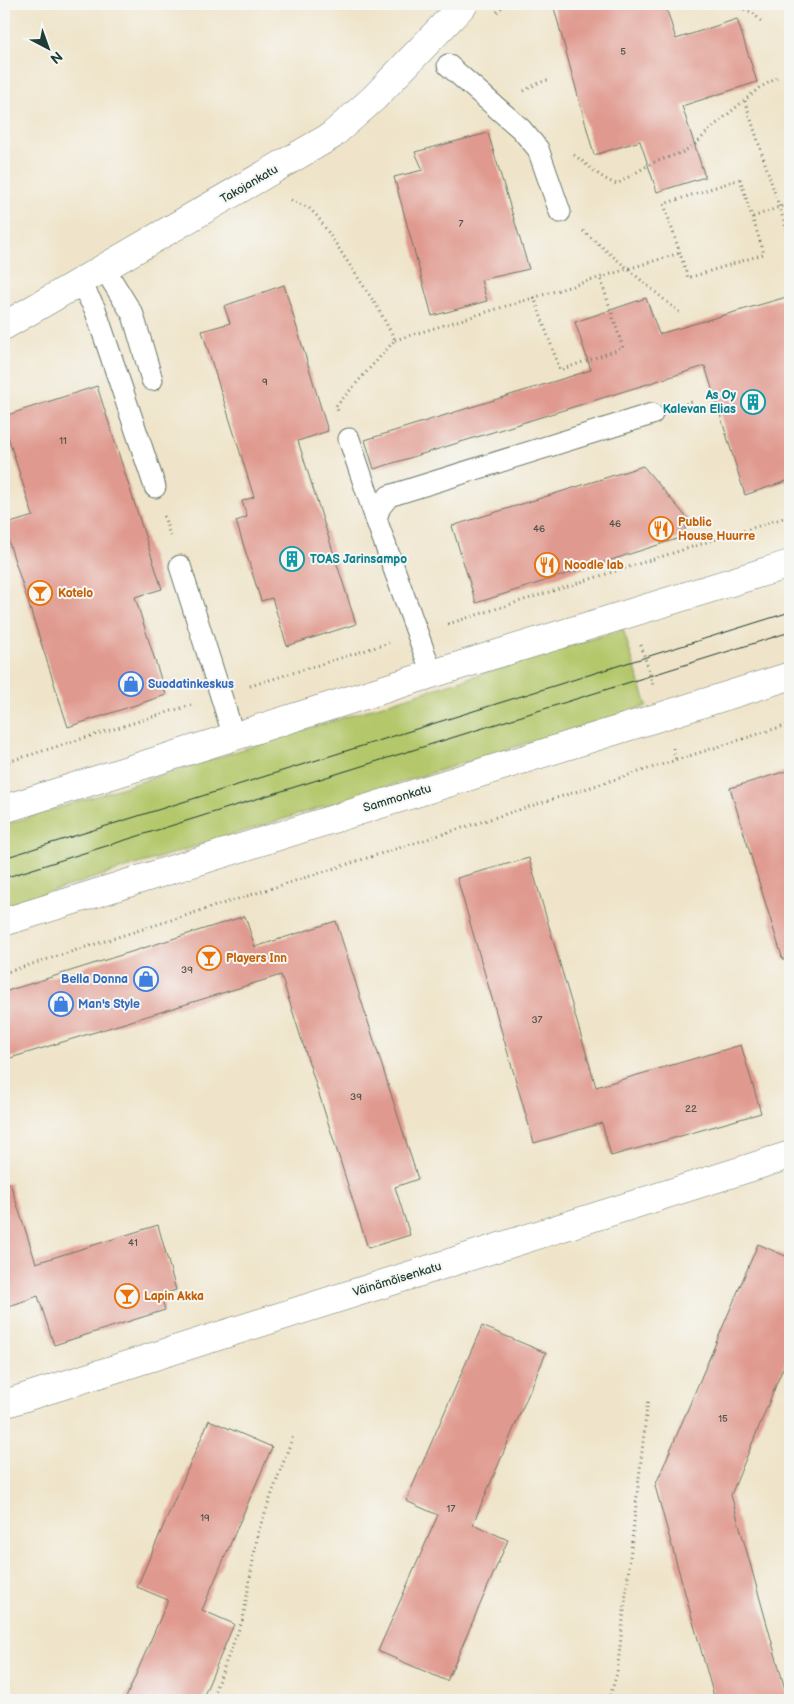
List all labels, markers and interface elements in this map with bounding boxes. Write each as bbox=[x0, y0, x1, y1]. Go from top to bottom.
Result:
north arrow bbox=[22, 22, 72, 72]
house number: 5 bbox=[620, 46, 626, 58]
text: N bbox=[47, 48, 66, 67]
street label: Takojankatu bbox=[218, 162, 281, 207]
house number: 7 bbox=[459, 218, 464, 230]
house number: 9 bbox=[262, 376, 268, 388]
place label: As Oy Kalevan Elias bbox=[663, 388, 736, 417]
building icon: As Oy Kalevan Elias bbox=[740, 389, 766, 415]
house number: 11 bbox=[59, 435, 67, 447]
place label: Public House Huurre bbox=[678, 515, 755, 544]
restaurant icon: Public House Huurre bbox=[648, 516, 674, 542]
house number: 46 bbox=[609, 518, 621, 530]
house number: 46 bbox=[533, 523, 545, 535]
building icon: TOAS Jarinsampo bbox=[279, 546, 305, 572]
place label: TOAS Jarinsampo bbox=[310, 552, 407, 567]
restaurant icon: Noodle lab bbox=[534, 552, 560, 578]
place label: Noodle lab bbox=[564, 558, 624, 573]
bar icon: Kotelo bbox=[27, 580, 53, 606]
place label: Kotelo bbox=[58, 586, 93, 601]
shop icon: Suodatinkeskus bbox=[118, 671, 144, 697]
place label: Suodatinkeskus bbox=[148, 677, 234, 692]
street label: Sammonkatu bbox=[361, 781, 433, 816]
bar icon: Players Inn bbox=[196, 945, 222, 971]
place label: Players Inn bbox=[226, 951, 287, 966]
house number: 39 bbox=[181, 964, 193, 976]
shop icon: Bella Donna bbox=[133, 966, 159, 992]
place label: Bella Donna bbox=[61, 972, 128, 987]
shop icon: Man's Style bbox=[48, 991, 74, 1017]
place label: Man's Style bbox=[78, 997, 140, 1012]
house number: 37 bbox=[531, 1014, 543, 1026]
house number: 39 bbox=[350, 1091, 362, 1103]
house number: 22 bbox=[685, 1103, 697, 1115]
house number: 41 bbox=[128, 1237, 138, 1249]
street label: Väinämöisenkatu bbox=[351, 1259, 443, 1300]
bar icon: Lapin Akka bbox=[114, 1283, 140, 1309]
place label: Lapin Akka bbox=[144, 1289, 204, 1304]
house number: 15 bbox=[718, 1413, 728, 1425]
house number: 17 bbox=[447, 1503, 455, 1515]
house number: 19 bbox=[200, 1512, 210, 1524]

